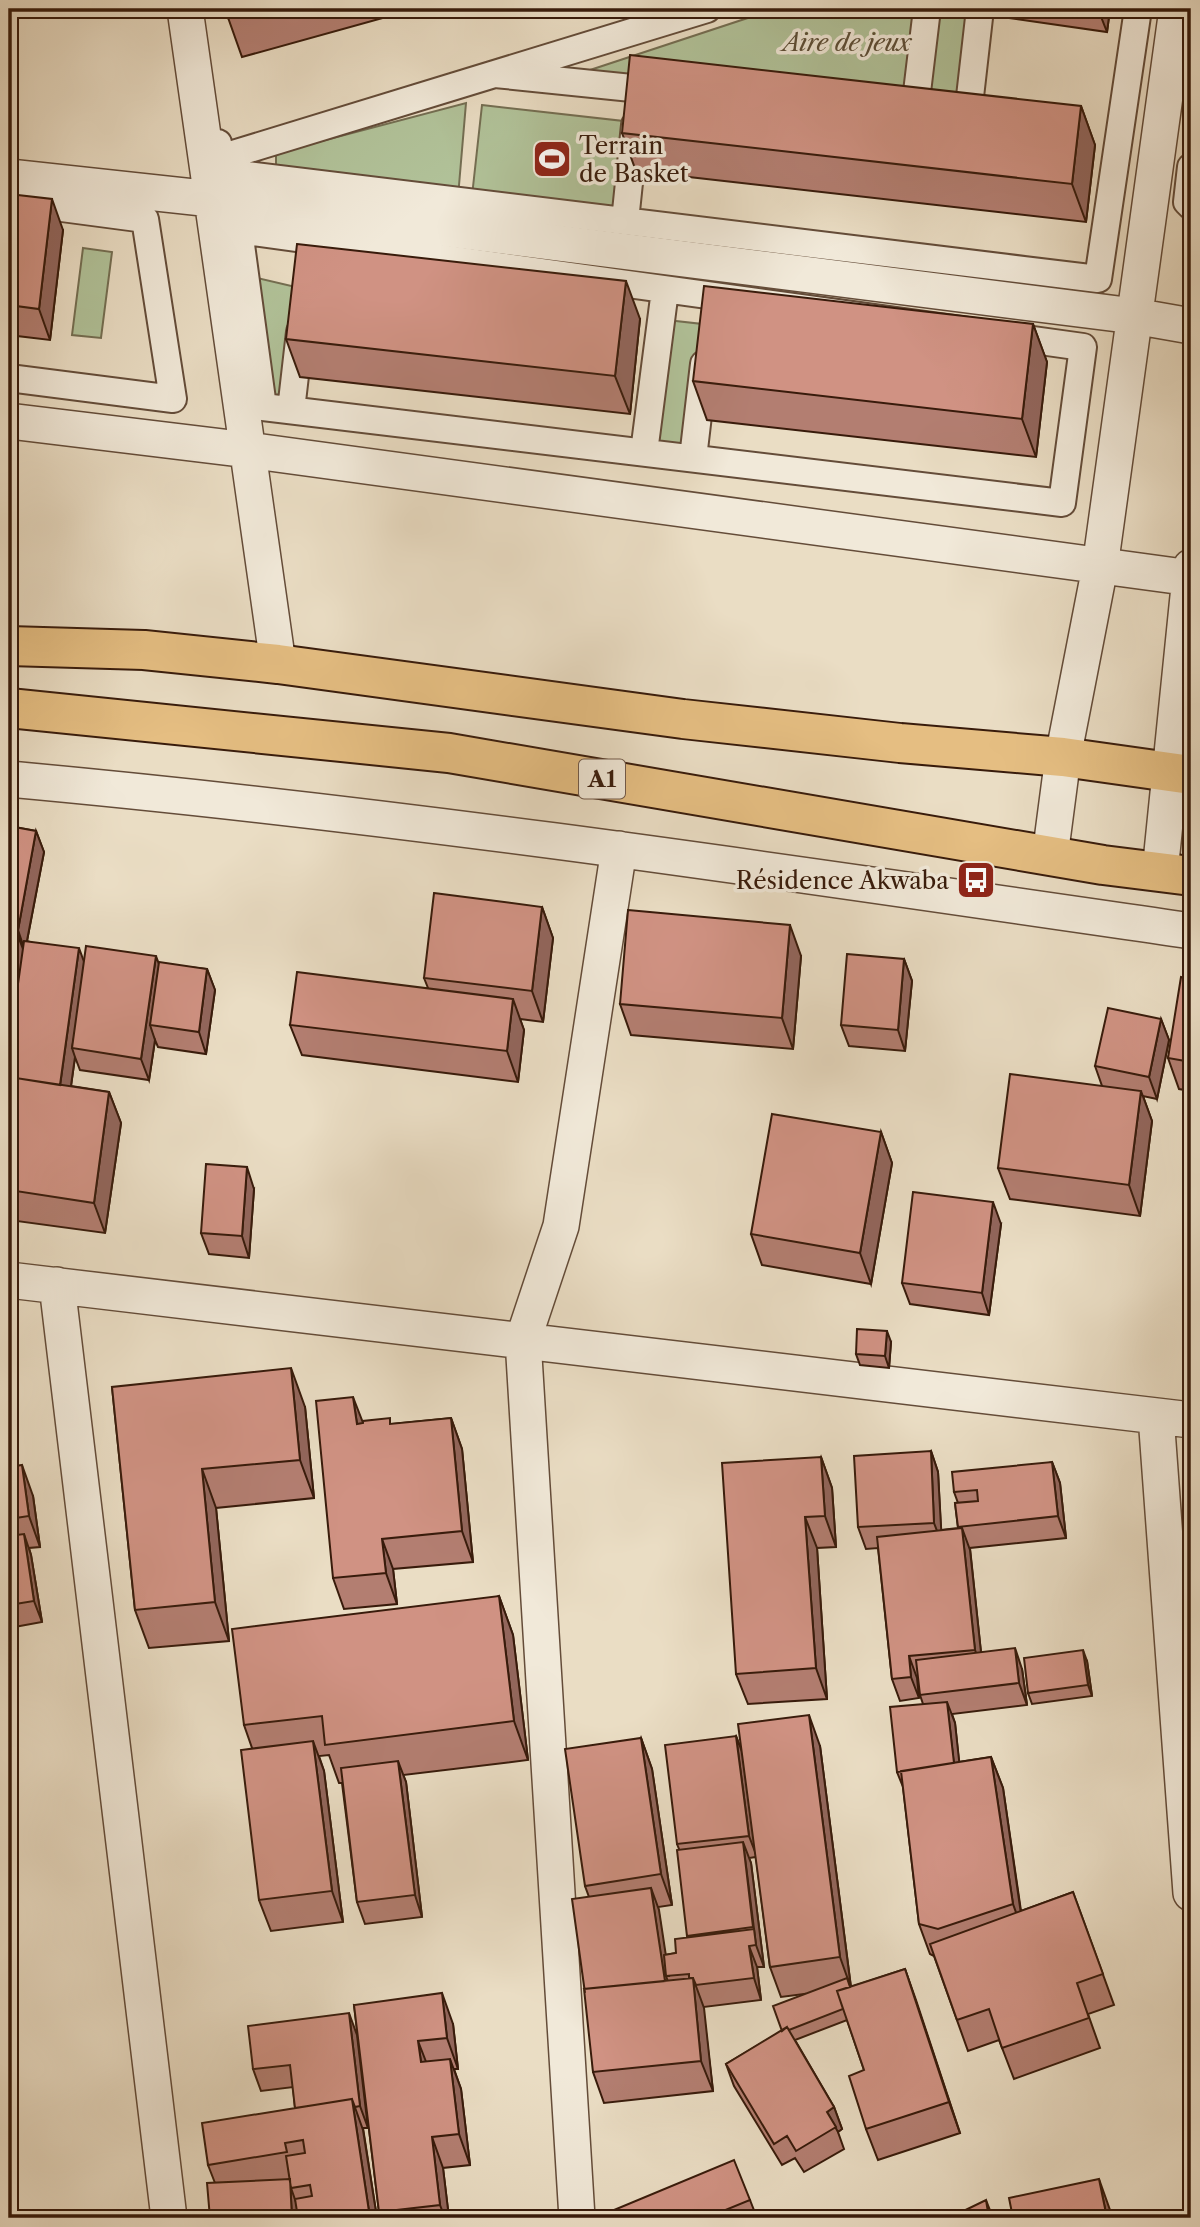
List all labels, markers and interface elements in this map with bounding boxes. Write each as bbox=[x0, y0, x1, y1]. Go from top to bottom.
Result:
park label: Aire de jeux bbox=[779, 28, 912, 57]
place label: Terrain de Basket bbox=[579, 131, 689, 188]
sports icon: Terrain de Basket bbox=[531, 138, 573, 180]
road number: A1 bbox=[579, 760, 625, 799]
bus stop icon: Résidence Akwaba bbox=[955, 859, 997, 901]
place label: Résidence Akwaba bbox=[736, 866, 949, 895]

